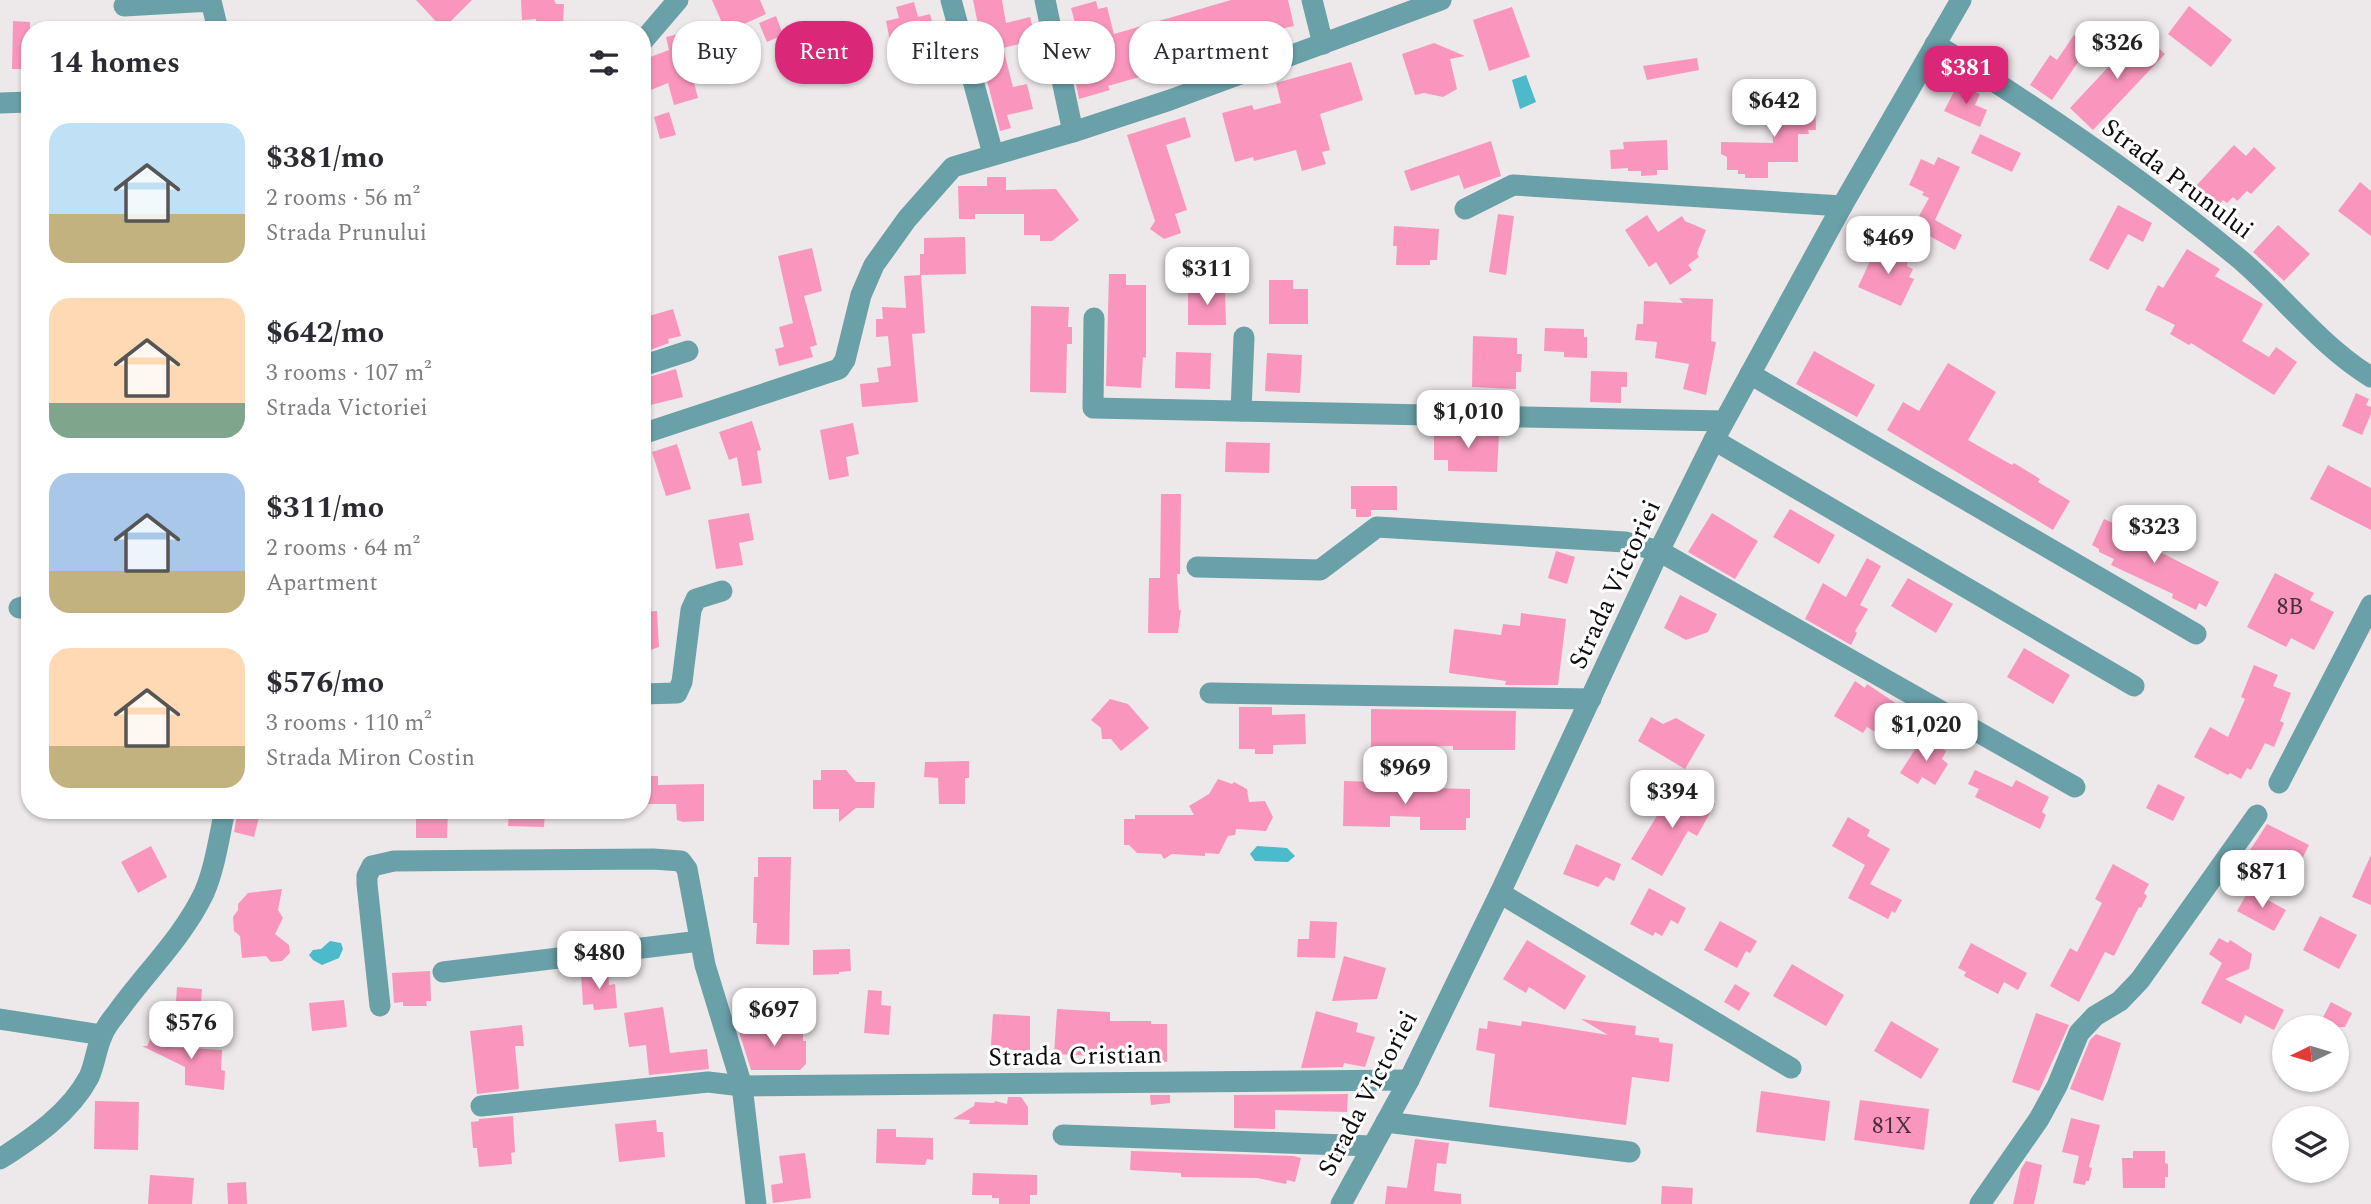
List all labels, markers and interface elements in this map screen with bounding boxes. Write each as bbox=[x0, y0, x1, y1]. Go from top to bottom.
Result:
chip: Buy bbox=[672, 21, 761, 84]
chip: Rent bbox=[775, 21, 873, 84]
chip: Filters bbox=[887, 21, 1004, 84]
chip: New bbox=[1018, 21, 1115, 84]
chip: Apartment bbox=[1129, 21, 1293, 84]
pin: $326 bbox=[2076, 22, 2158, 81]
text: $326 bbox=[2091, 26, 2143, 61]
text: 14 homes bbox=[49, 40, 180, 86]
icon: filters bbox=[585, 44, 623, 82]
pin: $381 bbox=[1925, 46, 2007, 106]
text: $381 bbox=[1940, 51, 1992, 86]
pin: $642 bbox=[1733, 80, 1815, 139]
text: $642 bbox=[1748, 84, 1800, 119]
street label: Strada Prunului bbox=[2093, 108, 2262, 250]
text: $381/mo bbox=[266, 135, 384, 181]
icon: home bbox=[105, 151, 189, 235]
text: 2 rooms · 56 m² bbox=[266, 181, 420, 216]
text: Strada Prunului bbox=[266, 216, 427, 251]
pin: $469 bbox=[1847, 216, 1929, 276]
text: $469 bbox=[1862, 221, 1914, 256]
pin: $311 bbox=[1166, 247, 1248, 307]
text: $311 bbox=[1181, 252, 1233, 287]
text: $642/mo bbox=[266, 310, 384, 356]
icon: home bbox=[105, 326, 189, 410]
text: 3 rooms · 107 m² bbox=[266, 356, 432, 391]
text: Strada Victoriei bbox=[266, 391, 428, 426]
pin: $1,010 bbox=[1411, 391, 1525, 450]
text: $1,010 bbox=[1433, 395, 1503, 430]
text: $311/mo bbox=[266, 485, 384, 531]
street label: Strada Victoriei bbox=[1558, 493, 1672, 676]
icon: home bbox=[105, 501, 189, 585]
pin: $323 bbox=[2113, 505, 2195, 565]
text: $323 bbox=[2128, 510, 2180, 545]
text: 2 rooms · 64 m² bbox=[266, 531, 420, 566]
text: Apartment bbox=[266, 566, 378, 601]
house number: 8B bbox=[2277, 590, 2303, 625]
text: $576/mo bbox=[266, 660, 384, 706]
icon: home bbox=[105, 676, 189, 760]
pin: $1,020 bbox=[1869, 704, 1983, 763]
text: 3 rooms · 110 m² bbox=[266, 706, 432, 741]
text: $1,020 bbox=[1891, 708, 1961, 743]
text: Strada Miron Costin bbox=[266, 741, 475, 776]
pin: $969 bbox=[1364, 746, 1446, 806]
text: $969 bbox=[1379, 751, 1431, 786]
pin: $394 bbox=[1631, 770, 1713, 830]
text: $394 bbox=[1646, 775, 1698, 810]
pin: $871 bbox=[2221, 850, 2303, 910]
text: $871 bbox=[2236, 855, 2288, 890]
pin: $480 bbox=[558, 932, 640, 991]
text: $480 bbox=[573, 936, 625, 971]
pin: $697 bbox=[733, 988, 815, 1048]
text: $697 bbox=[748, 993, 800, 1028]
pin: $576 bbox=[150, 1002, 232, 1061]
street label: Strada Victoriei bbox=[1307, 1003, 1428, 1184]
text: $576 bbox=[165, 1006, 217, 1041]
north arrow bbox=[2272, 1015, 2348, 1092]
map controls bbox=[2272, 1015, 2349, 1183]
street label: Strada Cristian bbox=[988, 1034, 1162, 1078]
button: layers bbox=[2272, 1106, 2349, 1183]
house number: 81X bbox=[1872, 1109, 1912, 1144]

